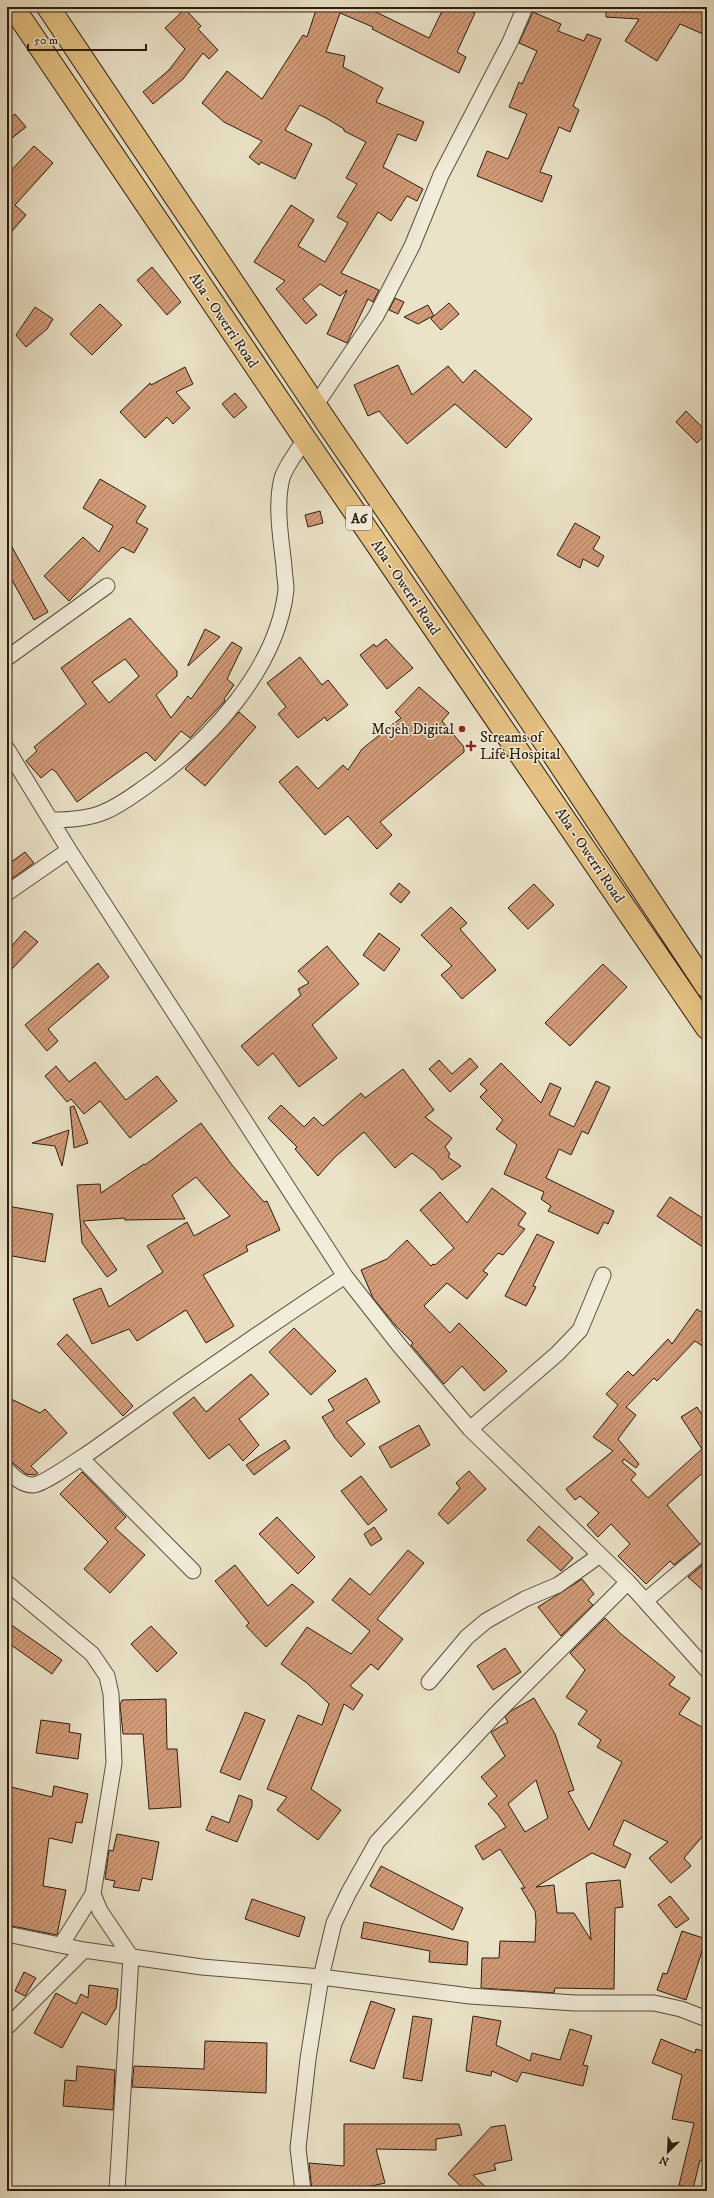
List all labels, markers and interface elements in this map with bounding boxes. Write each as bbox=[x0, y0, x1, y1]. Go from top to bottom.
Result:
scale bar bbox=[28, 26, 146, 52]
text: 50 m bbox=[34, 33, 58, 48]
street label: Aba - Owerri Road bbox=[185, 269, 263, 372]
road number: A6 bbox=[346, 506, 372, 530]
street label: Aba - Owerri Road bbox=[367, 536, 445, 639]
place label: Mcjeh Digital bbox=[371, 720, 454, 739]
marker: Mcjeh Digital bbox=[457, 724, 467, 734]
place label: Streams of Life Hospital bbox=[480, 728, 561, 764]
marker: Streams of Life Hospital bbox=[465, 740, 477, 752]
street label: Aba - Owerri Road bbox=[551, 804, 629, 907]
north arrow bbox=[648, 2132, 688, 2172]
text: N bbox=[657, 2152, 671, 2168]

